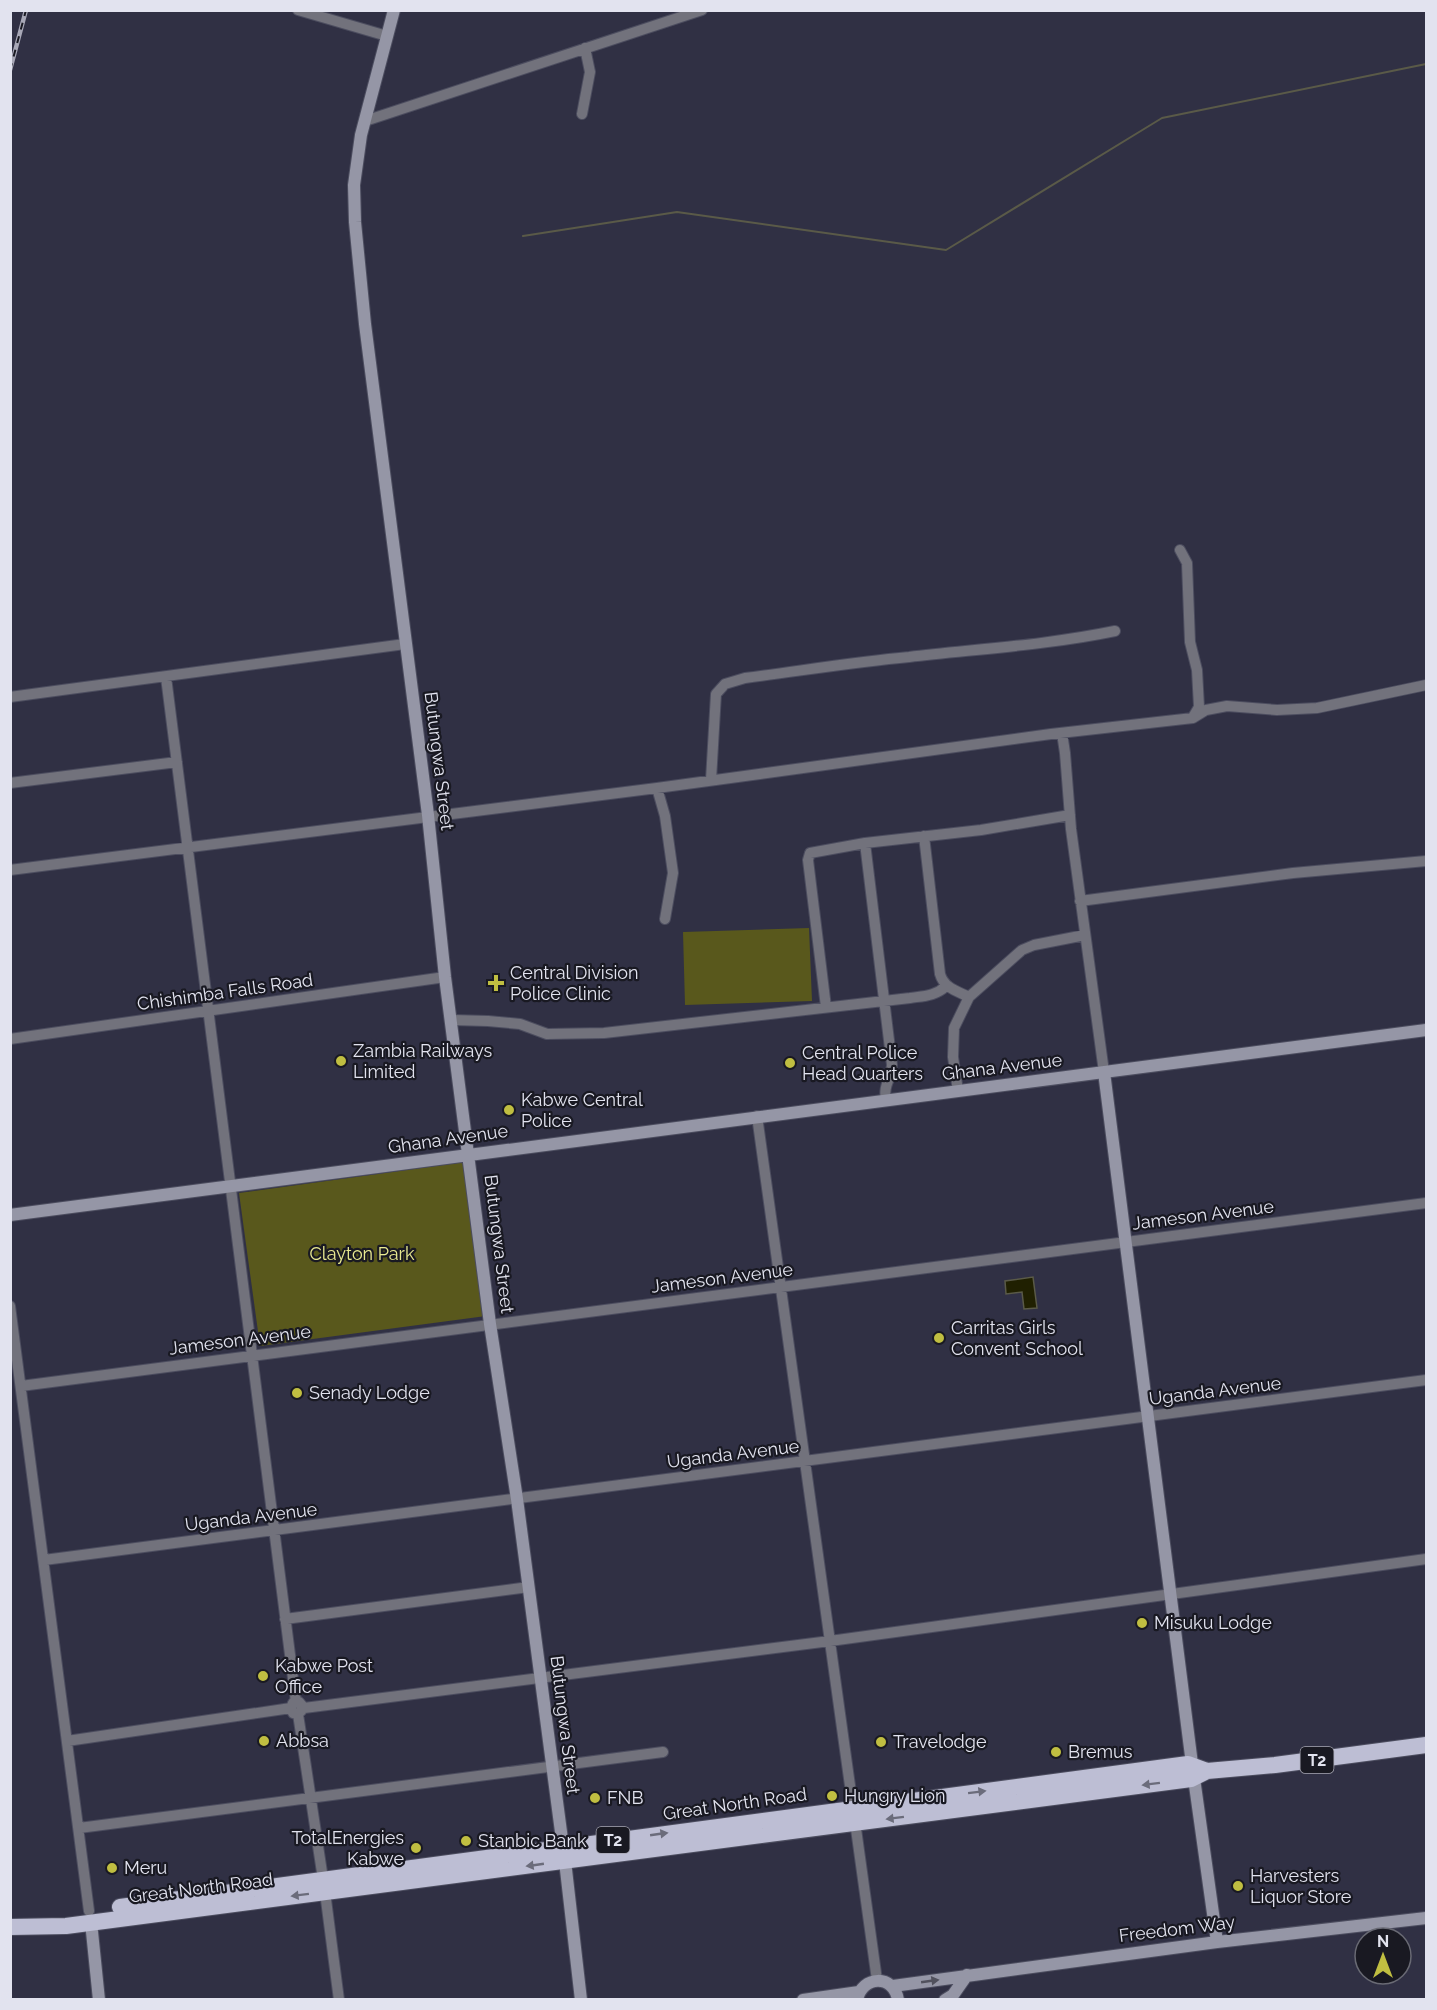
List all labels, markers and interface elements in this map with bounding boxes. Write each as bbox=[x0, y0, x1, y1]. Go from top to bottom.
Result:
street label: Butungwa Street bbox=[421, 690, 458, 832]
place label: Central Division Police Clinic bbox=[510, 962, 639, 1004]
street label: Chishimba Falls Road bbox=[136, 969, 314, 1014]
marker: Central Division Police Clinic bbox=[487, 974, 505, 992]
place label: Zambia Railways Limited bbox=[353, 1040, 492, 1082]
place label: Central Police Head Quarters bbox=[802, 1042, 923, 1084]
street label: Ghana Avenue bbox=[941, 1049, 1064, 1084]
marker: Zambia Railways Limited bbox=[334, 1054, 348, 1068]
marker: Central Police Head Quarters bbox=[783, 1056, 797, 1070]
place label: Kabwe Central Police bbox=[521, 1089, 643, 1131]
marker: Kabwe Central Police bbox=[502, 1103, 516, 1117]
street label: Ghana Avenue bbox=[387, 1120, 510, 1157]
street label: Butungwa Street bbox=[481, 1173, 518, 1315]
street label: Jameson Avenue bbox=[1131, 1195, 1275, 1234]
park label: Clayton Park bbox=[310, 1243, 415, 1264]
street label: Jameson Avenue bbox=[650, 1258, 794, 1297]
place label: Carritas Girls Convent School bbox=[951, 1317, 1083, 1359]
street label: Jameson Avenue bbox=[168, 1320, 312, 1359]
marker: Carritas Girls Convent School bbox=[932, 1331, 946, 1345]
street label: Uganda Avenue bbox=[1148, 1372, 1283, 1409]
place label: Senady Lodge bbox=[309, 1382, 430, 1403]
marker: Senady Lodge bbox=[290, 1386, 304, 1400]
street label: Uganda Avenue bbox=[666, 1435, 801, 1472]
street label: Uganda Avenue bbox=[184, 1498, 319, 1535]
place label: Misuku Lodge bbox=[1154, 1612, 1272, 1633]
marker: Misuku Lodge bbox=[1135, 1616, 1149, 1630]
street label: Butungwa Street bbox=[547, 1654, 584, 1796]
place label: Kabwe Post Office bbox=[275, 1655, 373, 1697]
marker: Kabwe Post Office bbox=[256, 1669, 270, 1683]
place label: Abbsa bbox=[276, 1730, 329, 1751]
place label: Travelodge bbox=[893, 1731, 987, 1752]
marker: Abbsa bbox=[257, 1734, 271, 1748]
marker: Travelodge bbox=[874, 1735, 888, 1749]
place label: Bremus bbox=[1068, 1741, 1133, 1762]
marker: Bremus bbox=[1049, 1745, 1063, 1759]
road number: T2 bbox=[1300, 1747, 1334, 1773]
one-way arrow bbox=[1141, 1780, 1160, 1789]
street label: Great North Road bbox=[662, 1783, 808, 1824]
place label: Hungry Lion bbox=[844, 1785, 945, 1806]
place label: FNB bbox=[607, 1787, 644, 1808]
one-way arrow bbox=[967, 1787, 986, 1797]
marker: Hungry Lion bbox=[825, 1789, 839, 1803]
marker: FNB bbox=[588, 1791, 602, 1805]
one-way arrow bbox=[885, 1813, 904, 1822]
place label: TotalEnergies Kabwe bbox=[291, 1827, 404, 1869]
road number: T2 bbox=[596, 1827, 630, 1853]
place label: Stanbic Bank bbox=[478, 1830, 587, 1851]
one-way arrow bbox=[649, 1830, 668, 1839]
marker: Stanbic Bank bbox=[459, 1834, 473, 1848]
marker: TotalEnergies Kabwe bbox=[409, 1841, 423, 1855]
place label: Meru bbox=[124, 1857, 167, 1878]
one-way arrow bbox=[525, 1860, 544, 1869]
marker: Meru bbox=[105, 1861, 119, 1875]
place label: Harvesters Liquor Store bbox=[1250, 1865, 1352, 1907]
street label: Great North Road bbox=[128, 1868, 274, 1907]
marker: Harvesters Liquor Store bbox=[1231, 1879, 1245, 1893]
one-way arrow bbox=[290, 1891, 309, 1900]
street label: Freedom Way bbox=[1118, 1911, 1236, 1946]
north arrow bbox=[1353, 1926, 1413, 1986]
text: N bbox=[1377, 1932, 1389, 1951]
one-way arrow bbox=[921, 1976, 940, 1985]

